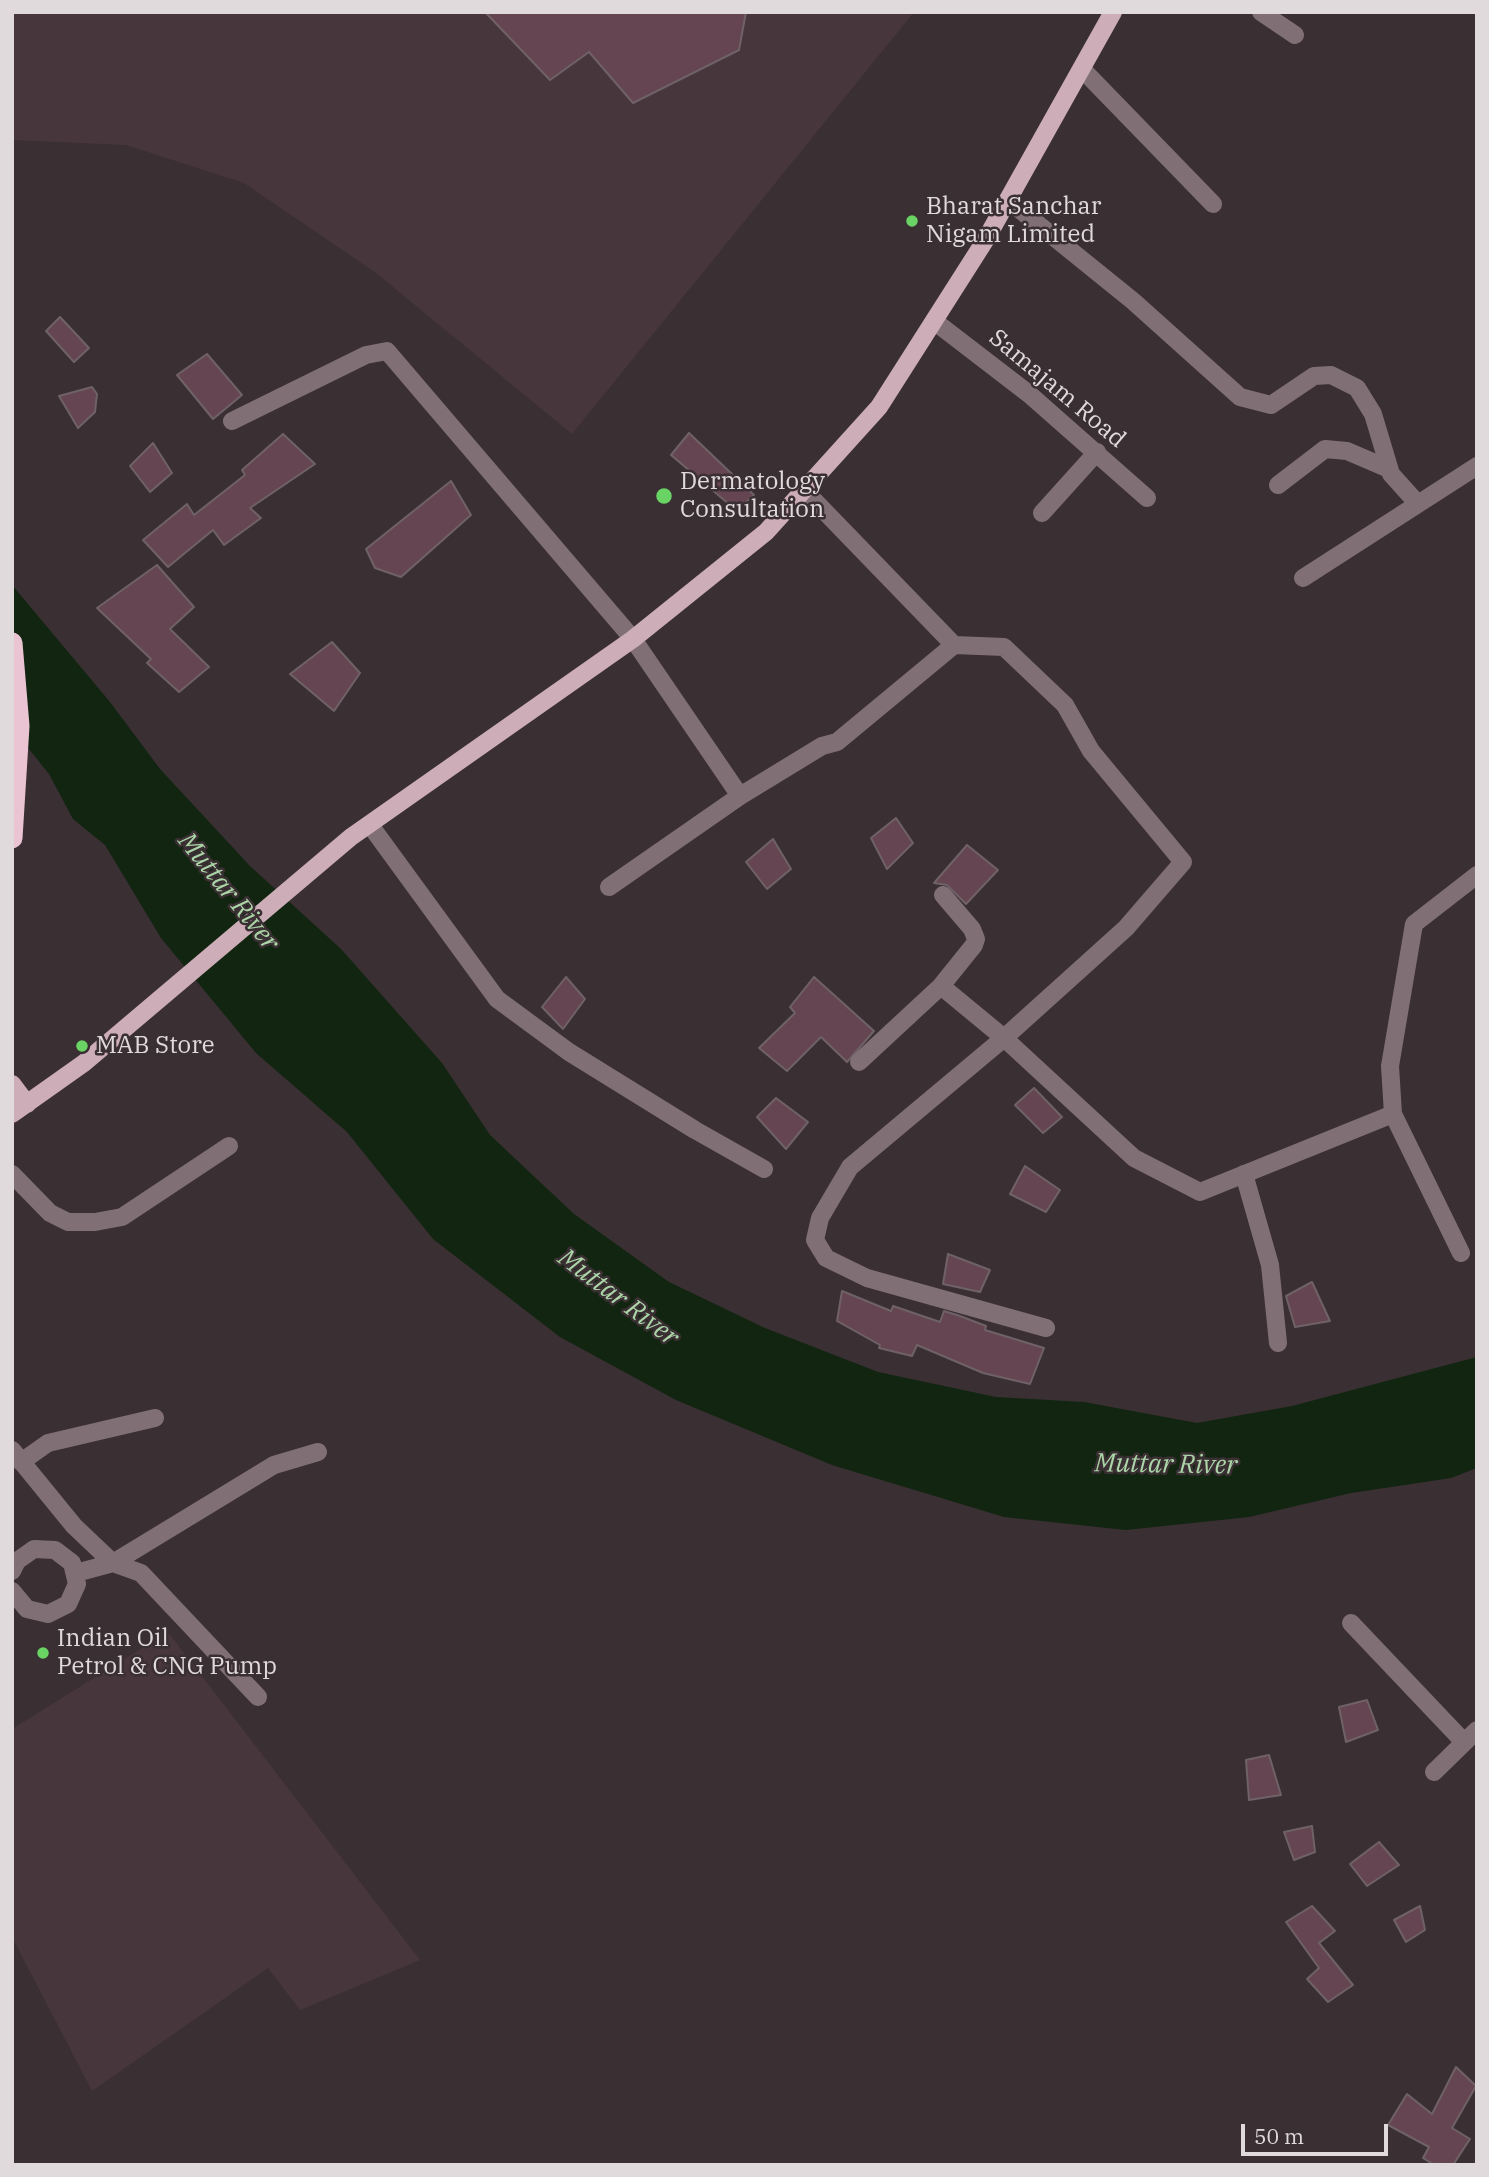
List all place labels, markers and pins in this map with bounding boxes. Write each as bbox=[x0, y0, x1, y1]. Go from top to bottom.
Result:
place label: Bharat Sanchar Nigam Limited bbox=[926, 193, 1101, 249]
marker: Bharat Sanchar Nigam Limited bbox=[904, 213, 920, 229]
place label: Dermatology Consultation bbox=[680, 468, 825, 524]
marker: Dermatology Consultation bbox=[654, 486, 674, 506]
place label: MAB Store bbox=[96, 1032, 215, 1060]
marker: MAB Store bbox=[74, 1038, 90, 1054]
place label: Indian Oil Petrol & CNG Pump bbox=[57, 1625, 277, 1681]
marker: Indian Oil Petrol & CNG Pump bbox=[35, 1645, 51, 1661]

